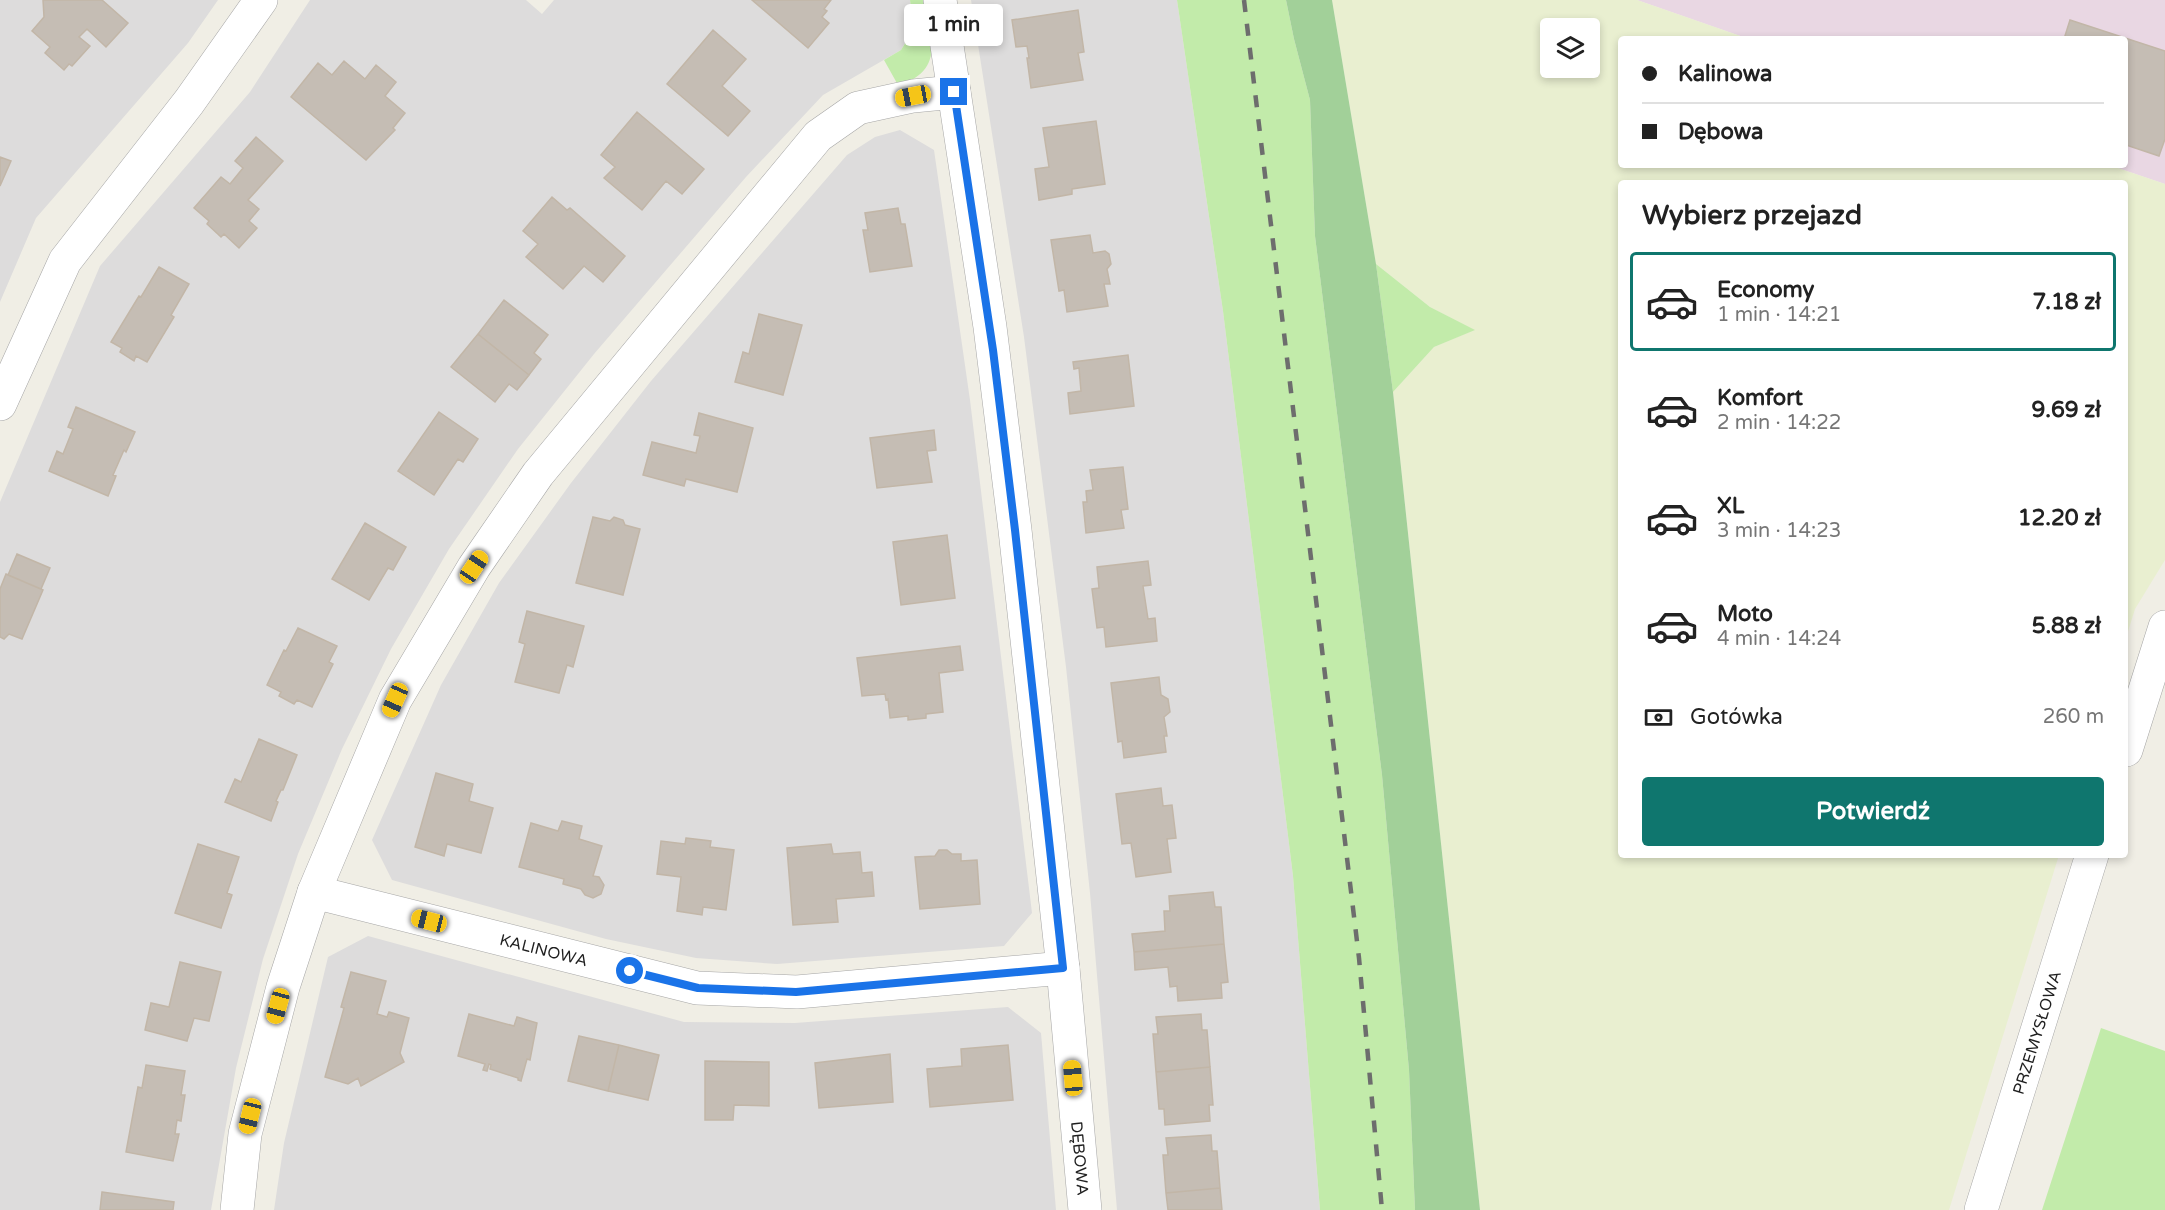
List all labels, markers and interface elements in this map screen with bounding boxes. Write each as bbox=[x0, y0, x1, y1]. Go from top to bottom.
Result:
callout: 1 min bbox=[904, 5, 1004, 47]
text: 1 min bbox=[927, 13, 980, 37]
map controls bbox=[1540, 18, 1600, 78]
button: layers bbox=[1540, 18, 1600, 78]
text: Kalinowa bbox=[1678, 61, 1772, 87]
route end bbox=[940, 78, 967, 105]
car bbox=[894, 84, 932, 108]
text: Dębowa bbox=[1678, 119, 1763, 145]
text: Wybierz przejazd bbox=[1642, 199, 1862, 232]
icon: car bbox=[1645, 275, 1699, 329]
text: Economy bbox=[1717, 277, 1814, 303]
text: 7.18 zł bbox=[2033, 289, 2101, 315]
text: 1 min · 14:21 bbox=[1717, 303, 1841, 327]
icon: car bbox=[1645, 383, 1699, 437]
text: Komfort bbox=[1717, 385, 1803, 411]
text: 9.69 zł bbox=[2031, 397, 2101, 423]
text: 2 min · 14:22 bbox=[1717, 411, 1841, 435]
icon: car bbox=[1645, 491, 1699, 545]
text: XL bbox=[1717, 493, 1744, 519]
text: 12.20 zł bbox=[2018, 505, 2101, 531]
text: 3 min · 14:23 bbox=[1717, 519, 1841, 543]
car bbox=[456, 547, 492, 587]
icon: car bbox=[1645, 599, 1699, 653]
text: Moto bbox=[1717, 601, 1773, 627]
text: 5.88 zł bbox=[2032, 613, 2101, 639]
text: 4 min · 14:24 bbox=[1717, 627, 1841, 651]
car bbox=[379, 680, 411, 720]
icon: cash bbox=[1642, 701, 1675, 734]
text: Gotówka bbox=[1690, 704, 1783, 730]
text: 260 m bbox=[2043, 705, 2104, 729]
button: Potwierdź bbox=[1642, 777, 2104, 846]
car bbox=[409, 908, 449, 934]
street label: KALINOWA bbox=[498, 930, 590, 971]
route start bbox=[616, 957, 643, 984]
street label: PRZEMYSŁOWA bbox=[2009, 968, 2066, 1097]
car bbox=[265, 986, 291, 1026]
car bbox=[1062, 1059, 1084, 1097]
car bbox=[237, 1096, 263, 1136]
street label: DĘBOWA bbox=[1066, 1120, 1093, 1196]

